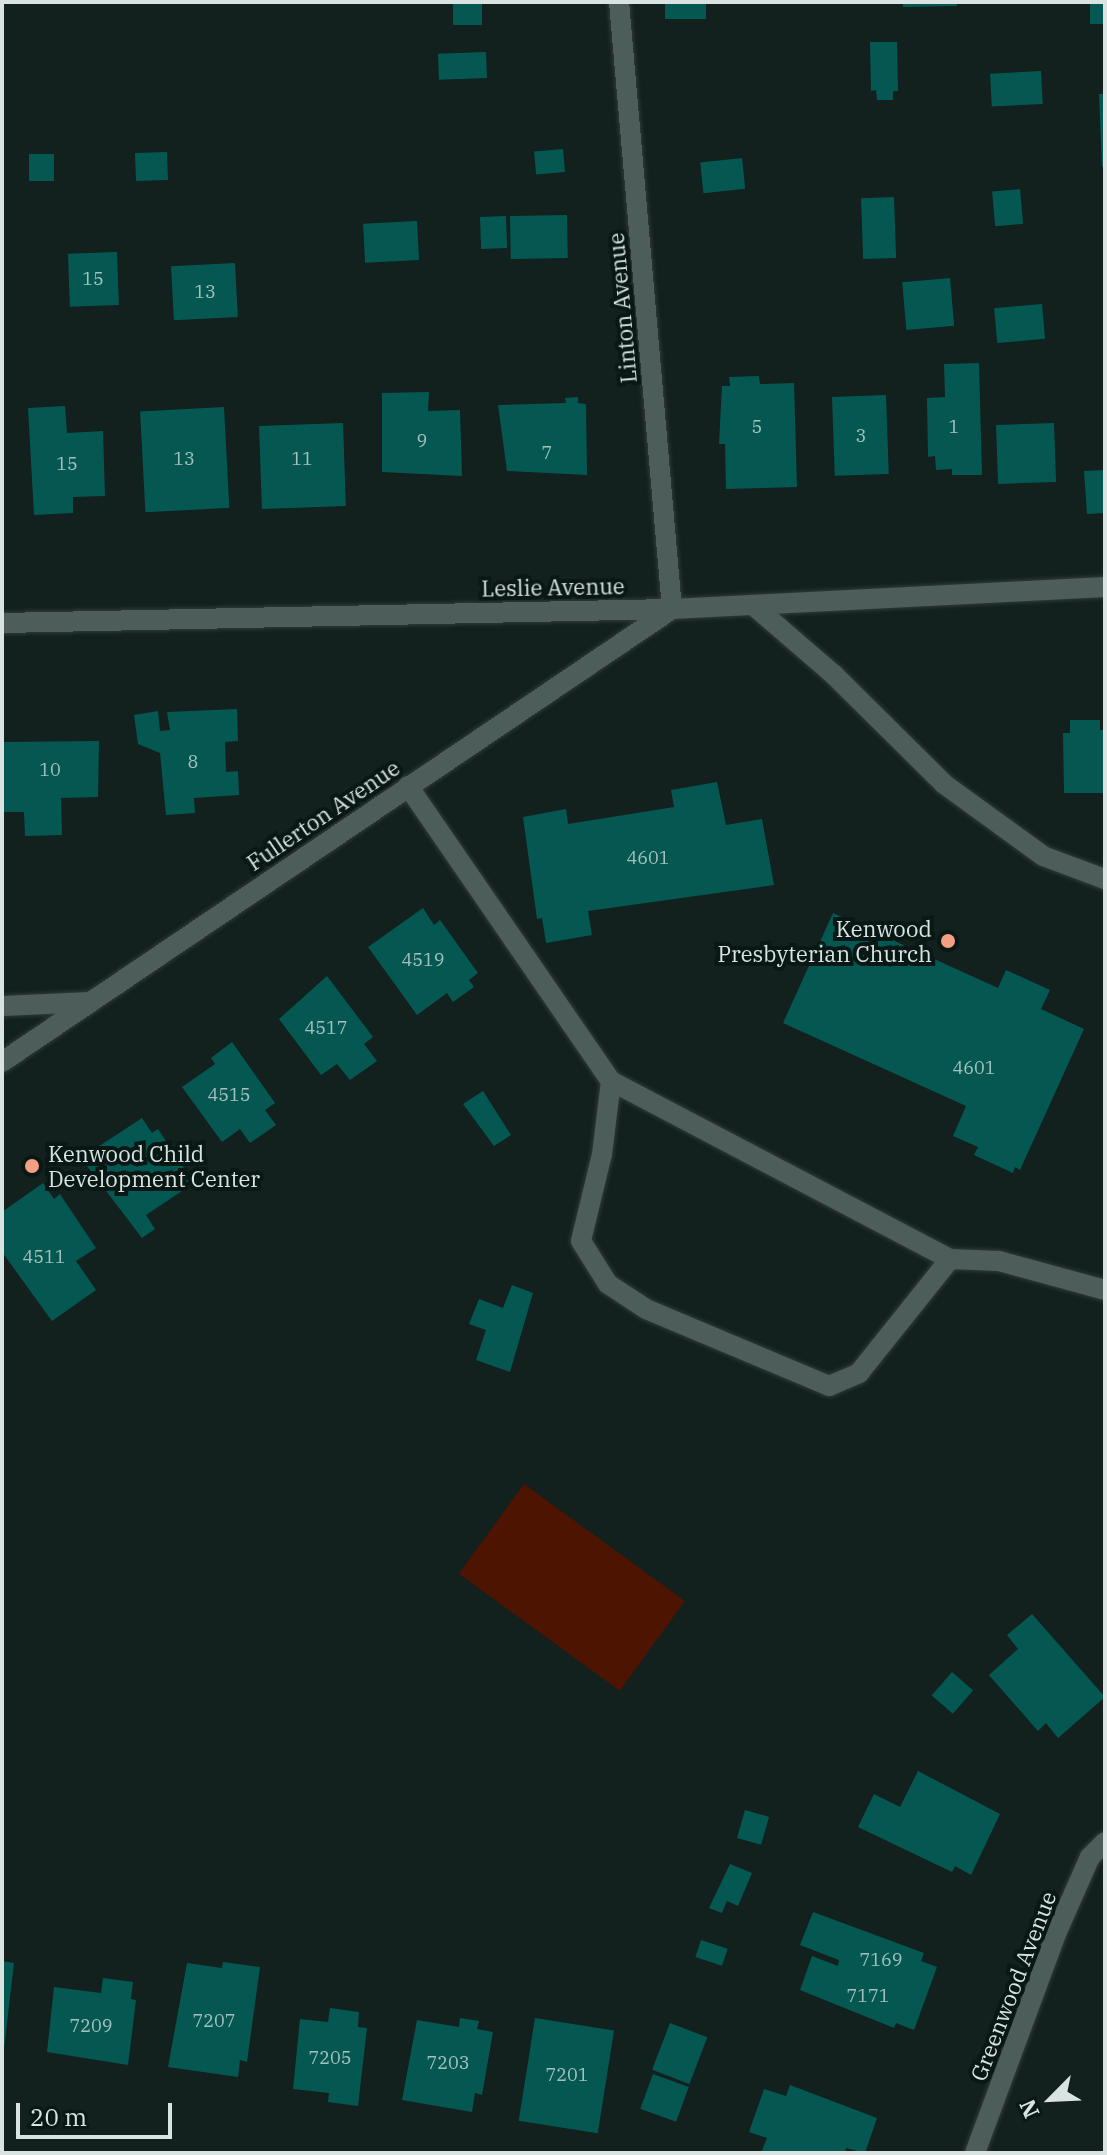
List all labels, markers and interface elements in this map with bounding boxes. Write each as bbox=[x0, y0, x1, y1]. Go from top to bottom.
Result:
street label: Linton Avenue bbox=[602, 232, 642, 384]
house number: 15 bbox=[82, 268, 104, 290]
house number: 13 bbox=[194, 281, 216, 303]
house number: 5 bbox=[752, 416, 762, 438]
house number: 1 bbox=[949, 416, 959, 438]
house number: 3 bbox=[856, 425, 866, 447]
house number: 9 bbox=[417, 430, 427, 452]
house number: 7 bbox=[542, 442, 552, 464]
house number: 13 bbox=[173, 448, 195, 470]
house number: 11 bbox=[291, 448, 313, 470]
house number: 15 bbox=[56, 453, 78, 475]
street label: Leslie Avenue bbox=[481, 573, 625, 601]
house number: 8 bbox=[188, 751, 198, 773]
street label: Fullerton Avenue bbox=[242, 754, 404, 876]
house number: 10 bbox=[39, 759, 61, 781]
house number: 4601 bbox=[626, 847, 670, 869]
place label: Kenwood Presbyterian Church bbox=[718, 915, 932, 966]
marker: Kenwood Presbyterian Church bbox=[939, 932, 957, 950]
house number: 4519 bbox=[401, 949, 445, 971]
house number: 4517 bbox=[304, 1017, 348, 1039]
house number: 4601 bbox=[952, 1057, 996, 1079]
house number: 4515 bbox=[207, 1084, 251, 1106]
place label: Kenwood Child Development Center bbox=[48, 1140, 260, 1192]
marker: Kenwood Child Development Center bbox=[23, 1157, 41, 1175]
house number: 4511 bbox=[22, 1246, 66, 1268]
street label: Greenwood Avenue bbox=[965, 1887, 1061, 2085]
house number: 7169 bbox=[859, 1949, 903, 1971]
house number: 7171 bbox=[846, 1985, 890, 2007]
house number: 7207 bbox=[192, 2010, 236, 2032]
house number: 7209 bbox=[69, 2015, 113, 2037]
house number: 7205 bbox=[308, 2047, 352, 2069]
house number: 7203 bbox=[426, 2052, 470, 2074]
north arrow bbox=[1011, 2059, 1091, 2139]
house number: 7201 bbox=[545, 2064, 589, 2086]
scale bar bbox=[20, 2087, 176, 2137]
text: N bbox=[1012, 2095, 1045, 2123]
text: 20 m bbox=[30, 2101, 87, 2133]

